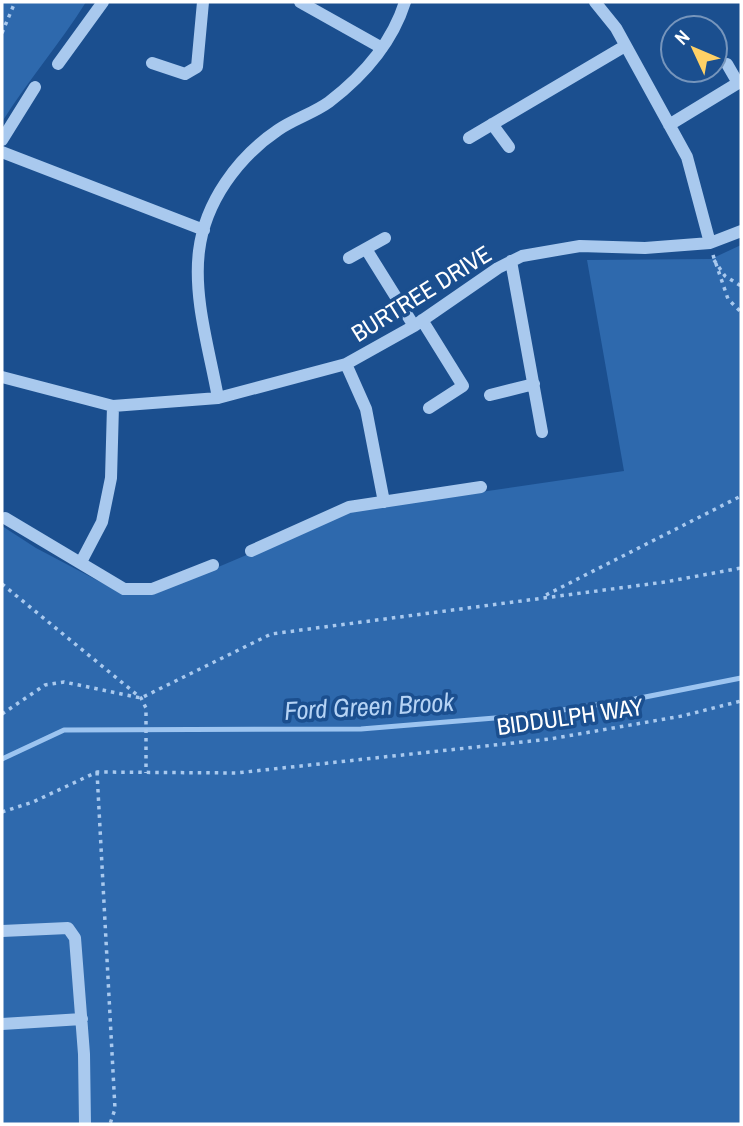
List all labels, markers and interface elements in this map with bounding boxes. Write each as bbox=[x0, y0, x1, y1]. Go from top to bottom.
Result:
north arrow bbox=[659, 14, 729, 84]
text: N bbox=[669, 24, 695, 50]
street label: BURTREE DRIVE bbox=[345, 237, 497, 349]
water label: Ford Green Brook bbox=[283, 684, 456, 728]
street label: BIDDULPH WAY bbox=[495, 690, 645, 742]

